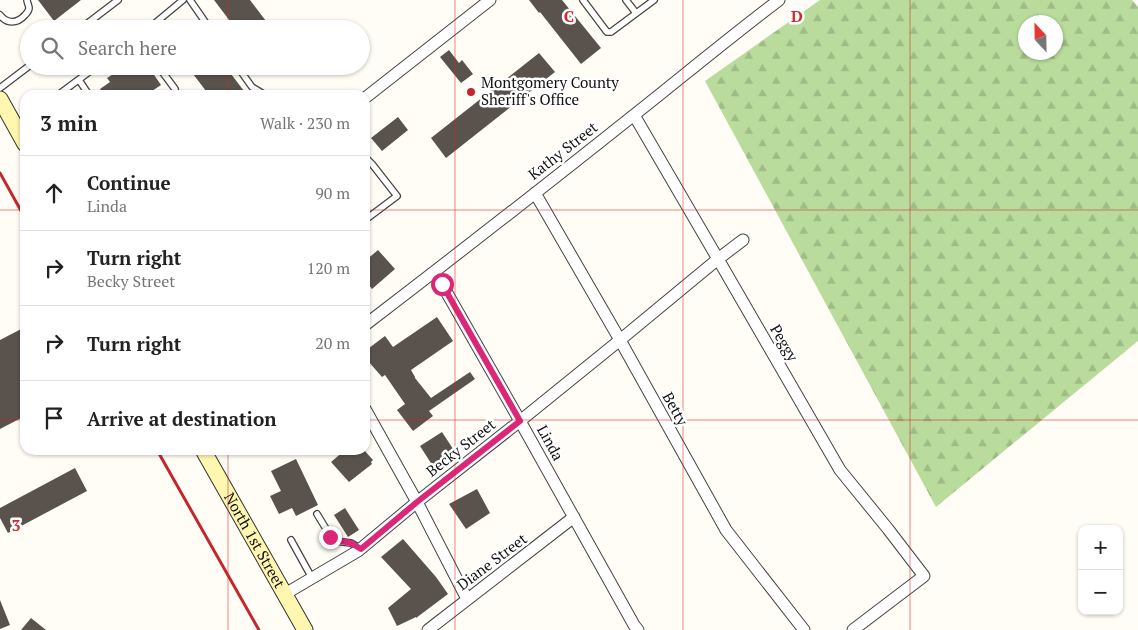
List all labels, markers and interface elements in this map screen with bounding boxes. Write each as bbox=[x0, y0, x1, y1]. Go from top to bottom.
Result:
text: C bbox=[564, 5, 574, 27]
text: D bbox=[791, 5, 803, 27]
north arrow bbox=[1018, 15, 1063, 60]
search box bbox=[20, 20, 370, 75]
icon: search bbox=[38, 34, 66, 62]
text: Search here bbox=[78, 35, 177, 60]
place label: Montgomery County Sheriff's Office bbox=[481, 72, 619, 109]
marker: Montgomery County Sheriff's Office bbox=[465, 86, 477, 98]
text: 3 min bbox=[40, 109, 97, 137]
text: Walk · 230 m bbox=[260, 112, 350, 134]
street label: Kathy Street bbox=[524, 117, 602, 184]
text: Continue bbox=[87, 170, 171, 195]
icon: ahead bbox=[40, 179, 68, 207]
text: 90 m bbox=[315, 182, 350, 204]
text: Linda bbox=[87, 195, 127, 217]
text: Turn right bbox=[87, 245, 181, 270]
icon: right bbox=[40, 254, 68, 282]
text: 120 m bbox=[307, 257, 350, 279]
text: Becky Street bbox=[87, 270, 175, 292]
route start bbox=[431, 273, 454, 296]
street label: Peggy bbox=[766, 320, 804, 365]
icon: right bbox=[40, 329, 68, 357]
text: Turn right bbox=[87, 331, 181, 356]
text: 20 m bbox=[315, 332, 350, 354]
street label: Betty bbox=[659, 388, 693, 429]
icon: arrive bbox=[40, 404, 68, 432]
text: Arrive at destination bbox=[87, 406, 276, 431]
street label: Becky Street bbox=[422, 414, 499, 481]
street label: Linda bbox=[533, 421, 569, 464]
street label: North 1st Street bbox=[220, 489, 290, 592]
text: 3 bbox=[11, 514, 21, 536]
map controls bbox=[1078, 525, 1123, 615]
button: + bbox=[1078, 525, 1123, 570]
route end bbox=[319, 526, 342, 549]
street label: Diane Street bbox=[452, 528, 531, 594]
button: − bbox=[1078, 570, 1123, 615]

